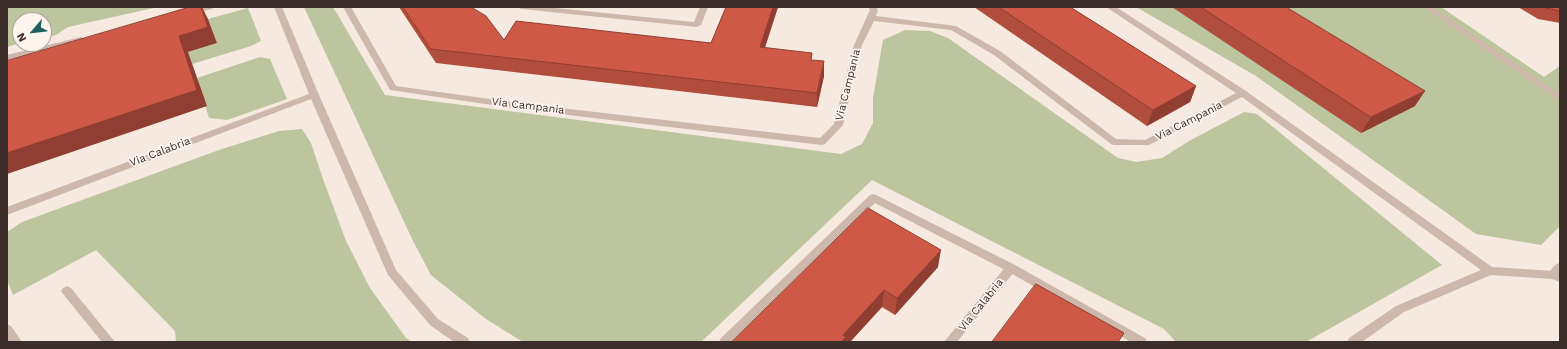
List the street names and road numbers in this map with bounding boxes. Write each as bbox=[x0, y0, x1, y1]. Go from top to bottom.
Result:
street label: Via Campania bbox=[833, 48, 863, 122]
street label: Via Campania bbox=[491, 95, 565, 117]
street label: Via Campania bbox=[1153, 98, 1225, 144]
street label: Via Calabria bbox=[128, 134, 192, 170]
street label: Via Calabria bbox=[956, 276, 1006, 334]

